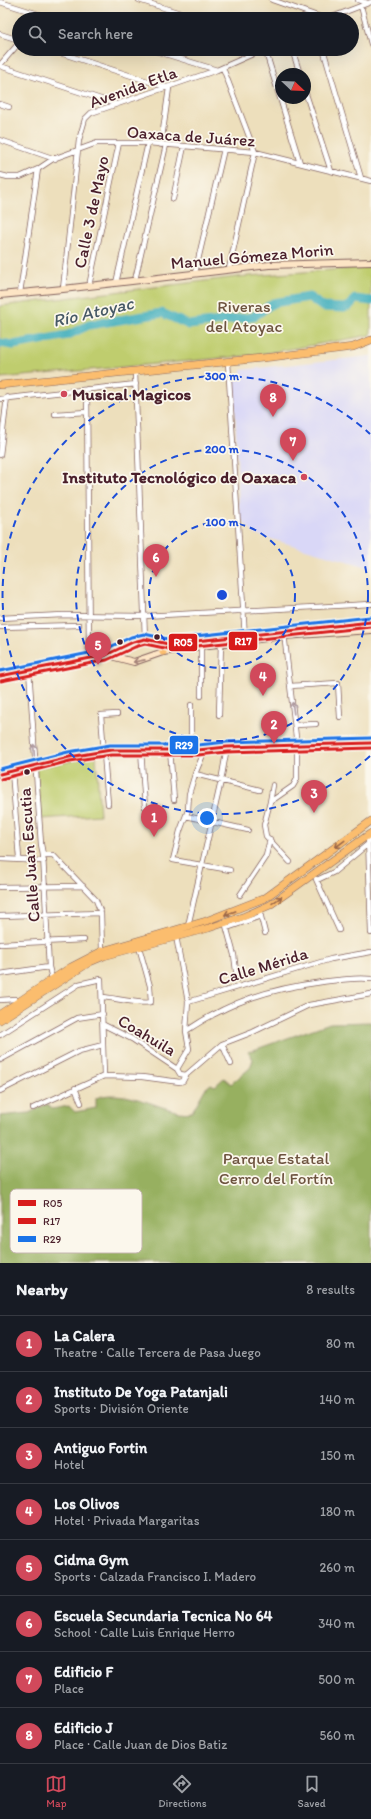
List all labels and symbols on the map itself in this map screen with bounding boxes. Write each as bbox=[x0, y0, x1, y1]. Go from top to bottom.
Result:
street label: Avenida Etla bbox=[87, 62, 179, 112]
north arrow bbox=[275, 68, 311, 104]
street label: Oaxaca de Juárez bbox=[126, 122, 256, 150]
street label: Calle 3 de Mayo bbox=[69, 154, 113, 270]
street label: Manuel Gómeza Morin bbox=[170, 239, 335, 273]
water label: Río Atoyac bbox=[50, 292, 137, 332]
park label: Riveras del Atoyac bbox=[206, 296, 283, 336]
text: 300 m bbox=[205, 369, 240, 383]
place label: Musical Magicos bbox=[72, 384, 192, 405]
pin: 8 bbox=[260, 384, 286, 417]
marker: Musical Magicos bbox=[59, 389, 69, 399]
pin: 7 bbox=[280, 428, 306, 461]
text: 200 m bbox=[205, 442, 240, 456]
place label: Instituto Tecnológico de Oaxaca bbox=[62, 467, 297, 488]
marker: Instituto Tecnológico de Oaxaca bbox=[299, 472, 309, 482]
text: 100 m bbox=[205, 515, 239, 529]
pin: 6 bbox=[143, 544, 169, 577]
centre of rings bbox=[215, 588, 229, 602]
line badge: R17 bbox=[228, 631, 258, 651]
pin: 5 bbox=[85, 632, 111, 665]
unlabelled marker bbox=[152, 632, 162, 642]
line badge: R05 bbox=[168, 633, 198, 652]
text: R17 bbox=[234, 635, 252, 648]
text: R05 bbox=[173, 636, 193, 649]
unlabelled marker bbox=[115, 637, 125, 647]
one-way arrow bbox=[133, 657, 146, 665]
pin: 4 bbox=[250, 663, 276, 696]
one-way arrow bbox=[289, 701, 296, 714]
pin: 2 bbox=[261, 711, 287, 744]
line badge: R29 bbox=[169, 735, 199, 755]
text: R29 bbox=[175, 739, 193, 752]
one-way arrow bbox=[31, 744, 38, 757]
unlabelled marker bbox=[22, 767, 32, 777]
pin: 3 bbox=[301, 780, 327, 813]
street label: Calle Juan Escutia bbox=[14, 787, 44, 923]
pin: 1 bbox=[141, 804, 167, 837]
your location bbox=[197, 808, 217, 828]
one-way arrow bbox=[334, 840, 345, 848]
one-way arrow bbox=[271, 896, 282, 904]
one-way arrow bbox=[225, 909, 237, 917]
street label: Calle Mérida bbox=[216, 943, 310, 989]
street label: Coahuila bbox=[114, 1010, 180, 1060]
park label: Parque Estatal Cerro del Fortín bbox=[219, 1148, 334, 1188]
legend bbox=[10, 1189, 142, 1253]
text: R05 bbox=[43, 1197, 62, 1210]
text: R17 bbox=[43, 1215, 61, 1228]
text: R29 bbox=[43, 1233, 61, 1246]

